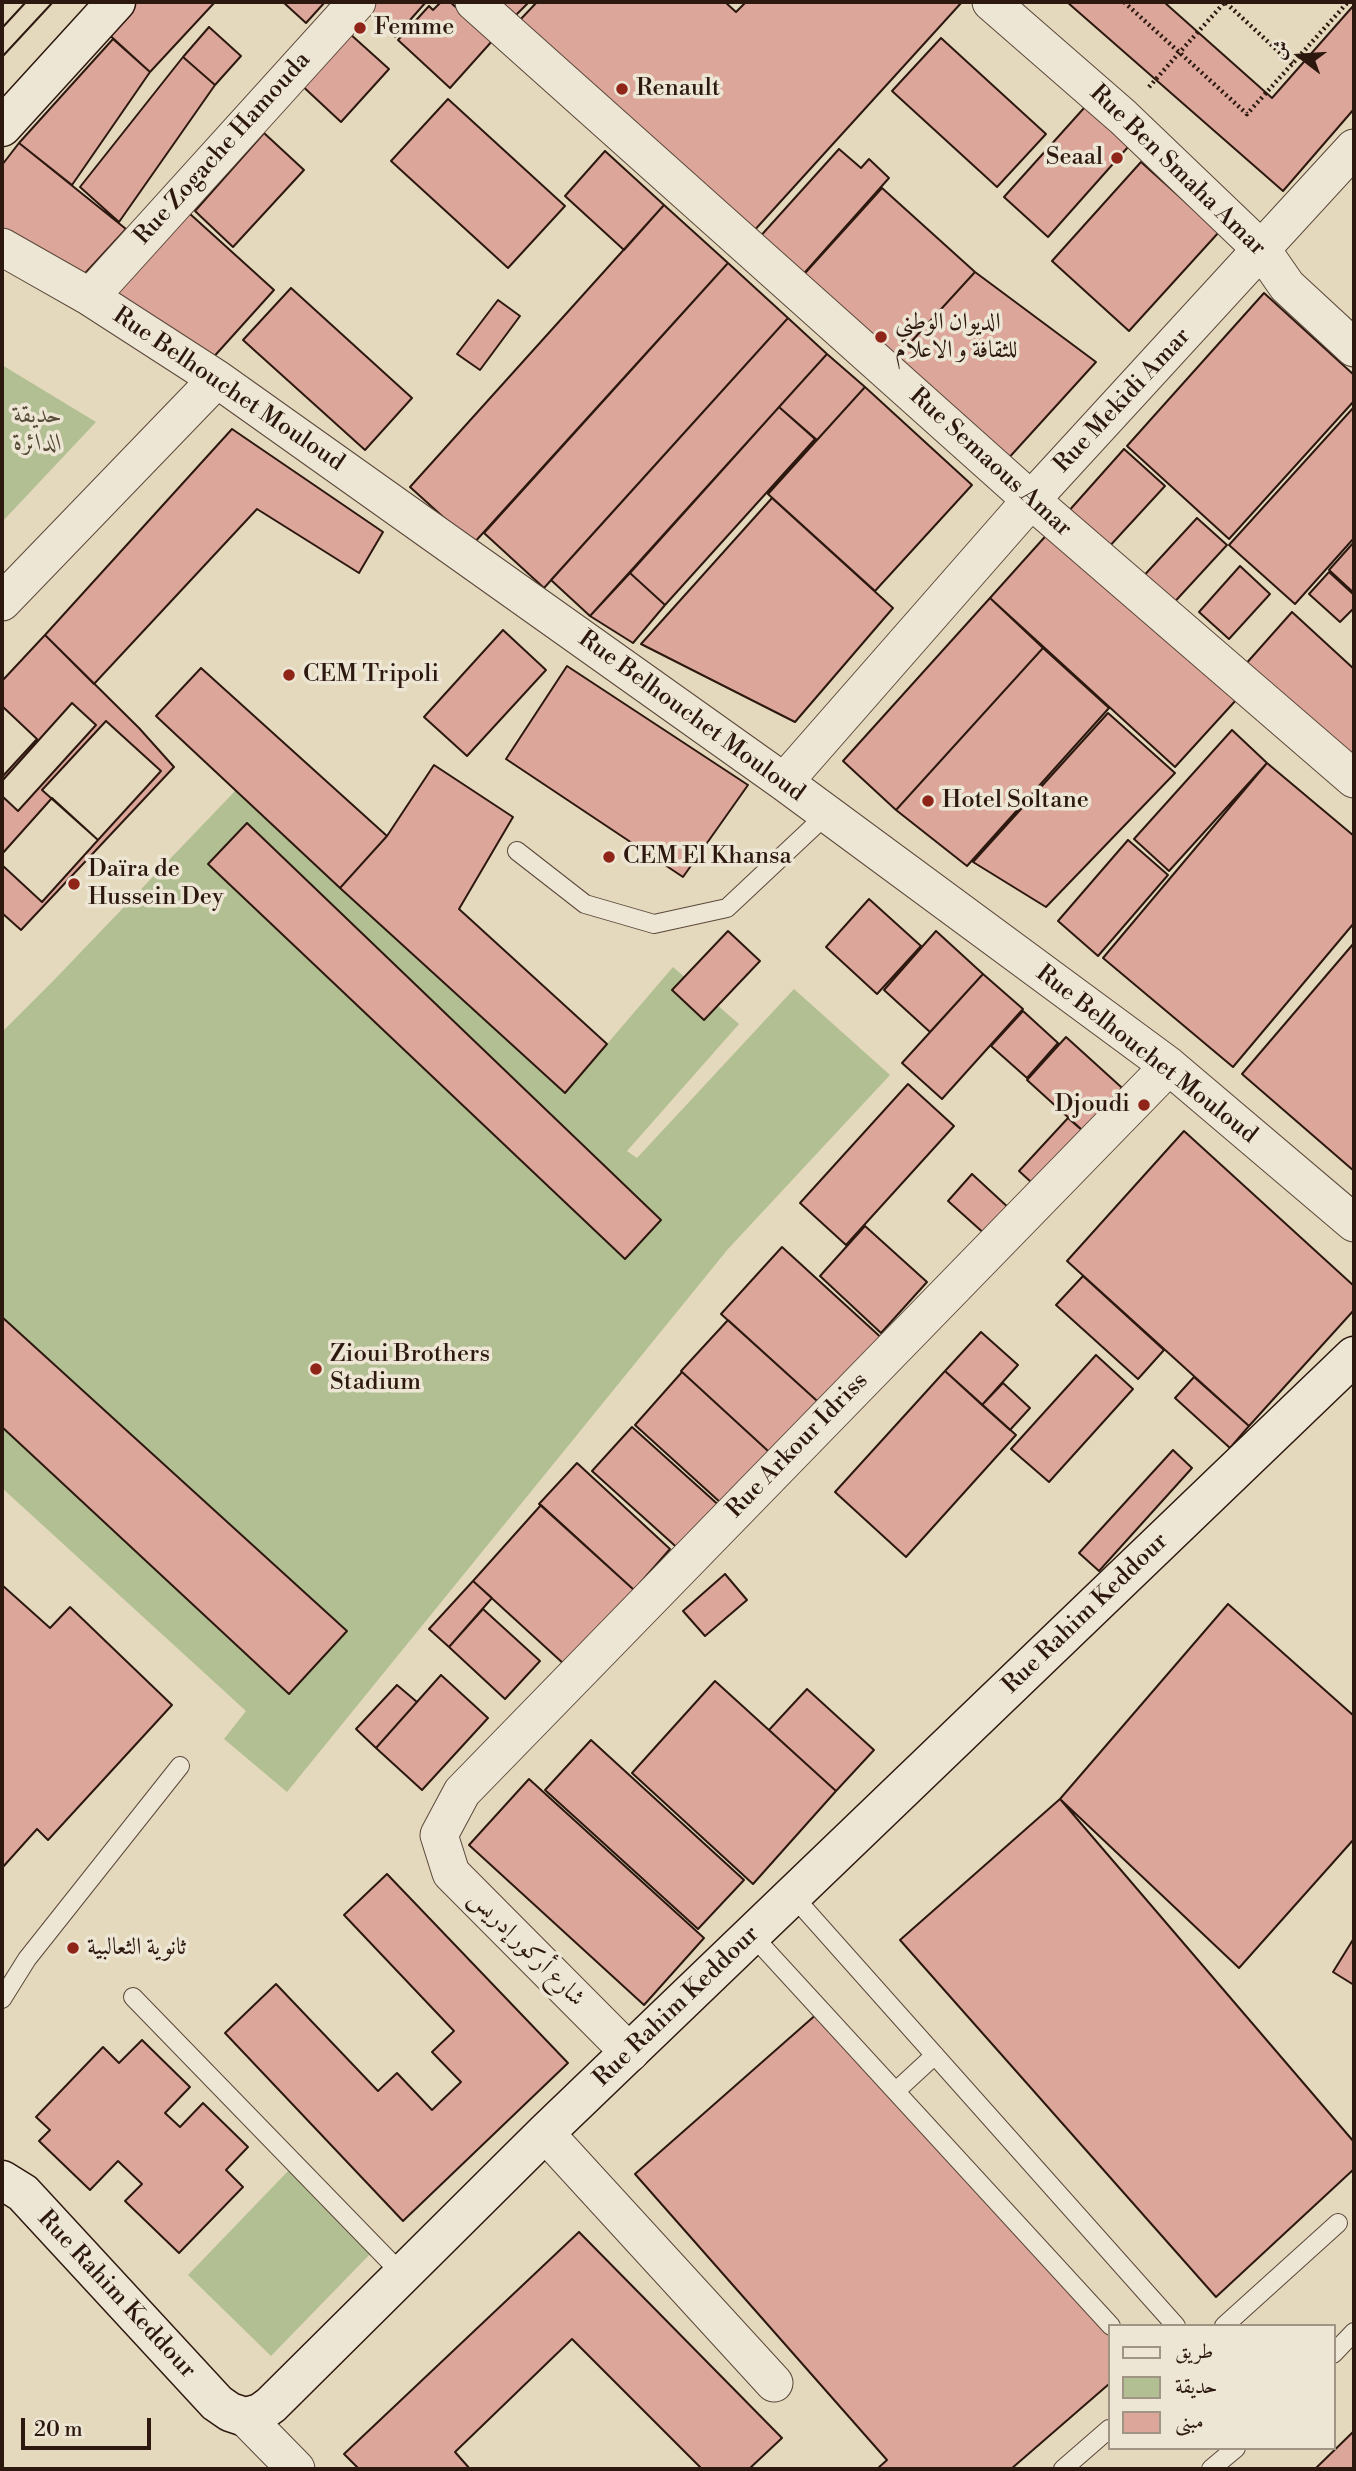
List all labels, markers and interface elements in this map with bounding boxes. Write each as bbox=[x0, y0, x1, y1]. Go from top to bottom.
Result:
place label: Femme bbox=[374, 14, 454, 42]
marker: Femme bbox=[352, 20, 368, 36]
north arrow bbox=[1265, 21, 1335, 91]
text: ش bbox=[1266, 37, 1294, 62]
street label: Rue Zogache Hamouda bbox=[129, 47, 317, 251]
place label: Renault bbox=[636, 75, 720, 103]
street label: Rue Ben Smaha Amar bbox=[1083, 79, 1271, 263]
marker: Renault bbox=[614, 81, 630, 97]
place label: Seaal bbox=[1046, 144, 1103, 172]
marker: Seaal bbox=[1109, 150, 1125, 166]
street label: Rue Belhouchet Mouloud bbox=[107, 302, 349, 478]
place label: الديوان الوطني للثقافة و الاعلام bbox=[895, 309, 1018, 365]
street label: Rue Mekidi Amar bbox=[1048, 323, 1198, 479]
marker: الديوان الوطني للثقافة و الاعلام bbox=[873, 329, 889, 345]
street label: Rue Semaous Amar bbox=[903, 382, 1077, 544]
park label: حديقة الدائرة bbox=[14, 402, 62, 458]
street label: Rue Belhouchet Mouloud bbox=[572, 625, 810, 809]
place label: CEM Tripoli bbox=[303, 661, 439, 689]
marker: CEM Tripoli bbox=[281, 667, 297, 683]
place label: Hotel Soltane bbox=[942, 787, 1089, 815]
marker: Hotel Soltane bbox=[920, 793, 936, 809]
place label: CEM El Khansa bbox=[623, 843, 792, 871]
marker: CEM El Khansa bbox=[601, 849, 617, 865]
place label: Daïra de Hussein Dey bbox=[88, 856, 224, 912]
marker: Daïra de Hussein Dey bbox=[66, 876, 82, 892]
street label: Rue Belhouchet Mouloud bbox=[1030, 960, 1262, 1150]
place label: Djoudi bbox=[1055, 1091, 1130, 1119]
marker: Djoudi bbox=[1136, 1097, 1152, 1113]
place label: Zioui Brothers Stadium bbox=[330, 1341, 490, 1397]
marker: Zioui Brothers Stadium bbox=[308, 1361, 324, 1377]
street label: Rue Arkour Idriss bbox=[721, 1367, 875, 1525]
street label: Rue Rahim Keddour bbox=[997, 1528, 1175, 1700]
street label: شارع أركور إدريس bbox=[462, 1885, 590, 2013]
street label: Rue Rahim Keddour bbox=[588, 1921, 766, 2093]
place label: ثانوية الثعالبية bbox=[87, 1934, 186, 1962]
marker: ثانوية الثعالبية bbox=[65, 1940, 81, 1956]
street label: Rue Rahim Keddour bbox=[31, 2205, 201, 2385]
legend bbox=[1108, 2324, 1335, 2450]
text: طريق bbox=[1175, 2339, 1213, 2365]
text: حديقة bbox=[1175, 2374, 1218, 2400]
scale bar bbox=[24, 2404, 154, 2448]
text: مبنى bbox=[1175, 2409, 1204, 2435]
text: 20 m bbox=[34, 2417, 83, 2443]

